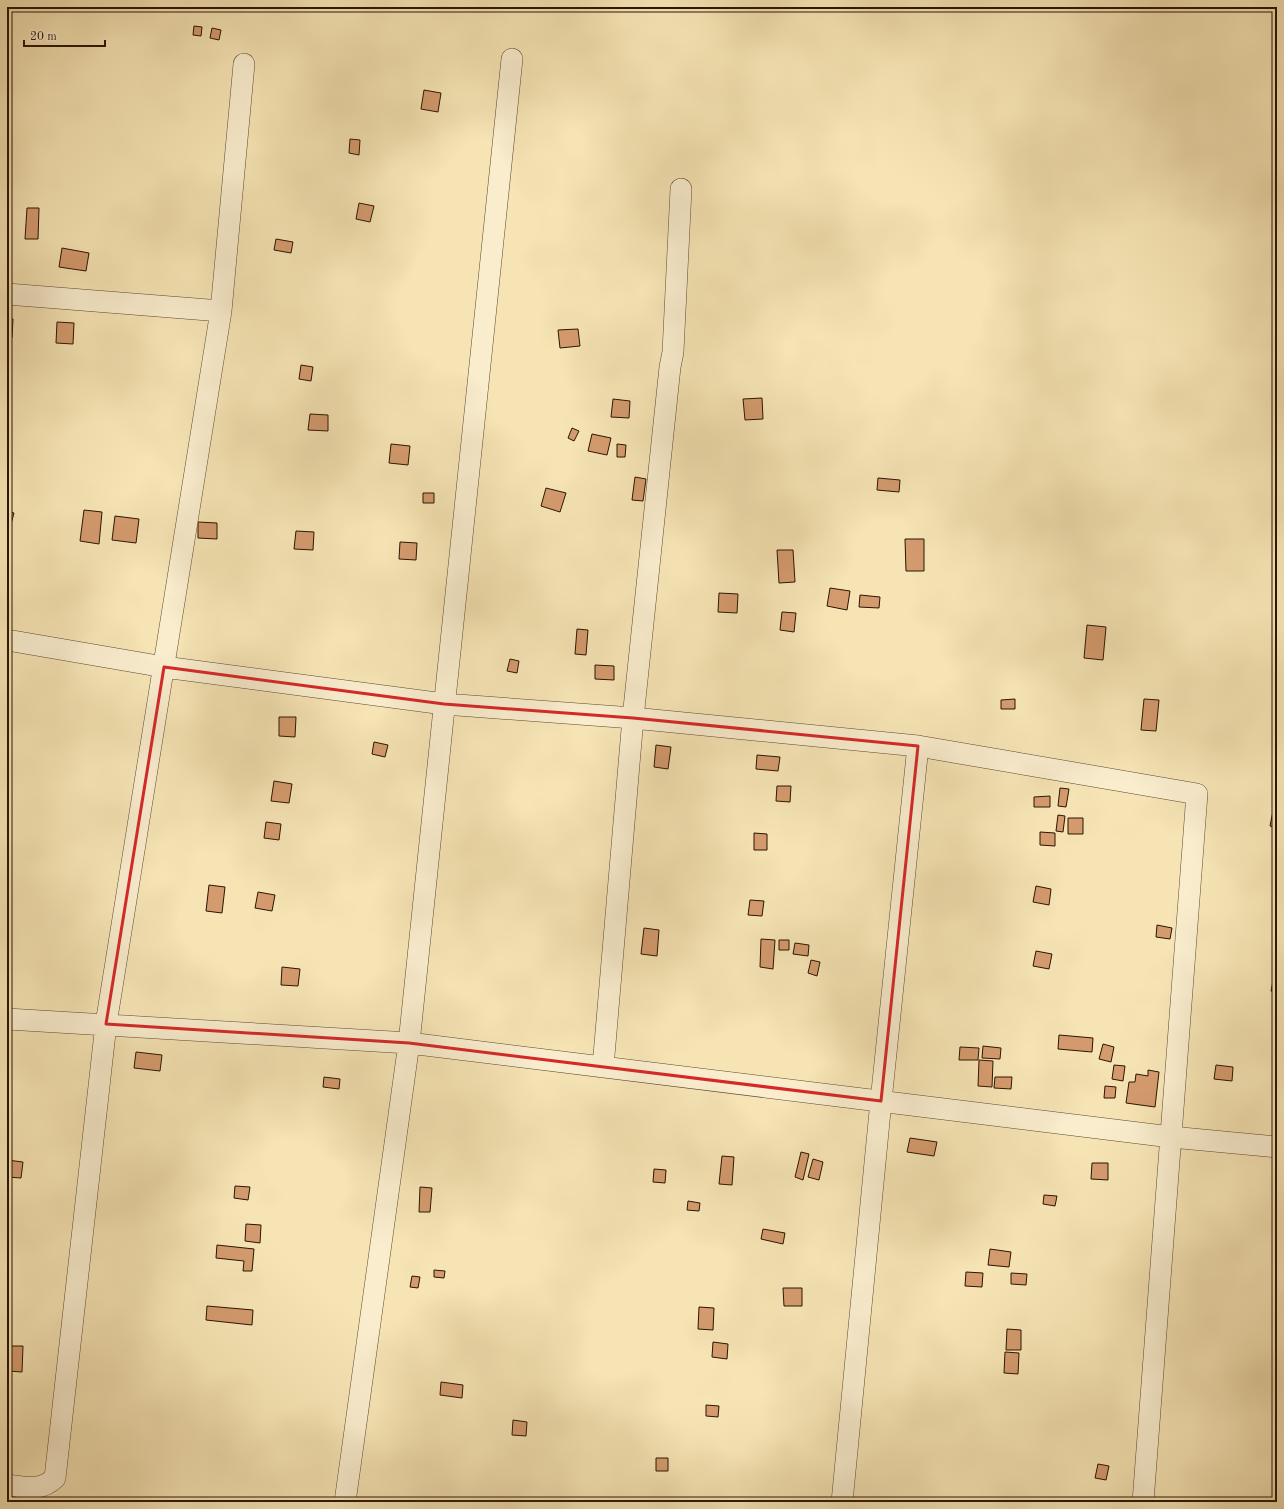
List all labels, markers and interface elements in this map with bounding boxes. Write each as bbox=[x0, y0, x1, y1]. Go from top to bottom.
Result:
scale bar bbox=[24, 22, 105, 48]
text: 20 m bbox=[30, 31, 57, 43]

